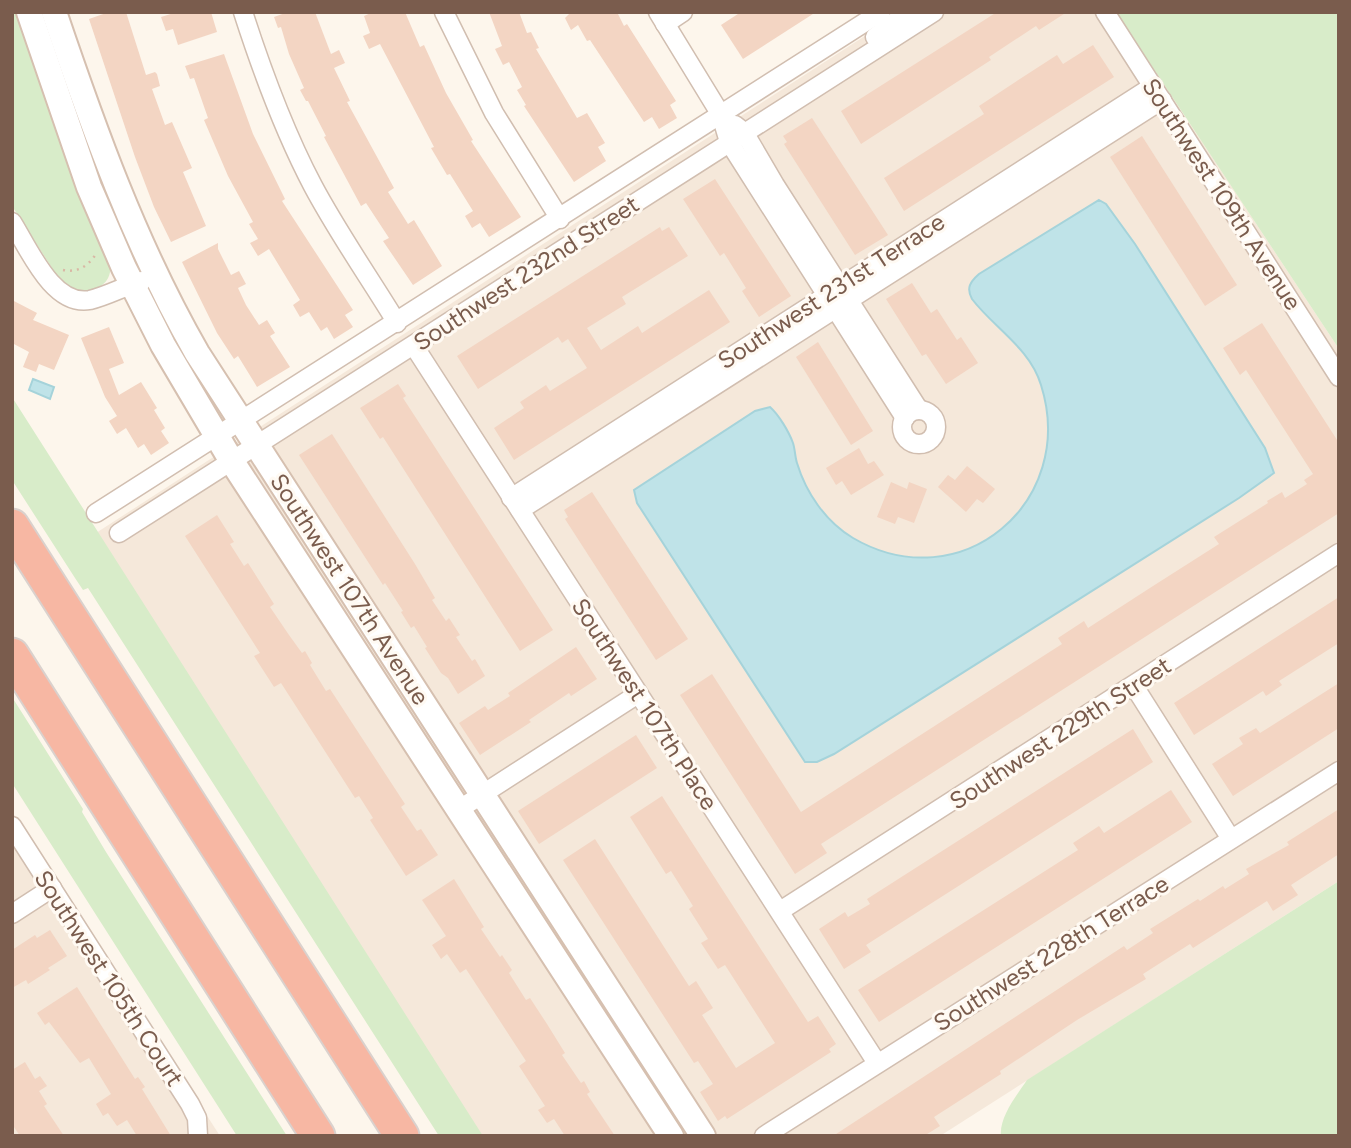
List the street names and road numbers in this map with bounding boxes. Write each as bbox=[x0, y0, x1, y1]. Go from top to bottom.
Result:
street label: Southwest 109th Avenue bbox=[1136, 73, 1308, 315]
street label: Southwest 232nd Street bbox=[408, 189, 644, 357]
street label: Southwest 231st Terrace bbox=[712, 207, 950, 375]
street label: Southwest 107th Avenue bbox=[264, 468, 436, 710]
street label: Southwest 107th Place bbox=[566, 593, 724, 815]
street label: Southwest 229th Street bbox=[944, 651, 1176, 815]
street label: Southwest 105th Court bbox=[28, 865, 190, 1091]
street label: Southwest 228th Terrace bbox=[928, 869, 1174, 1037]

